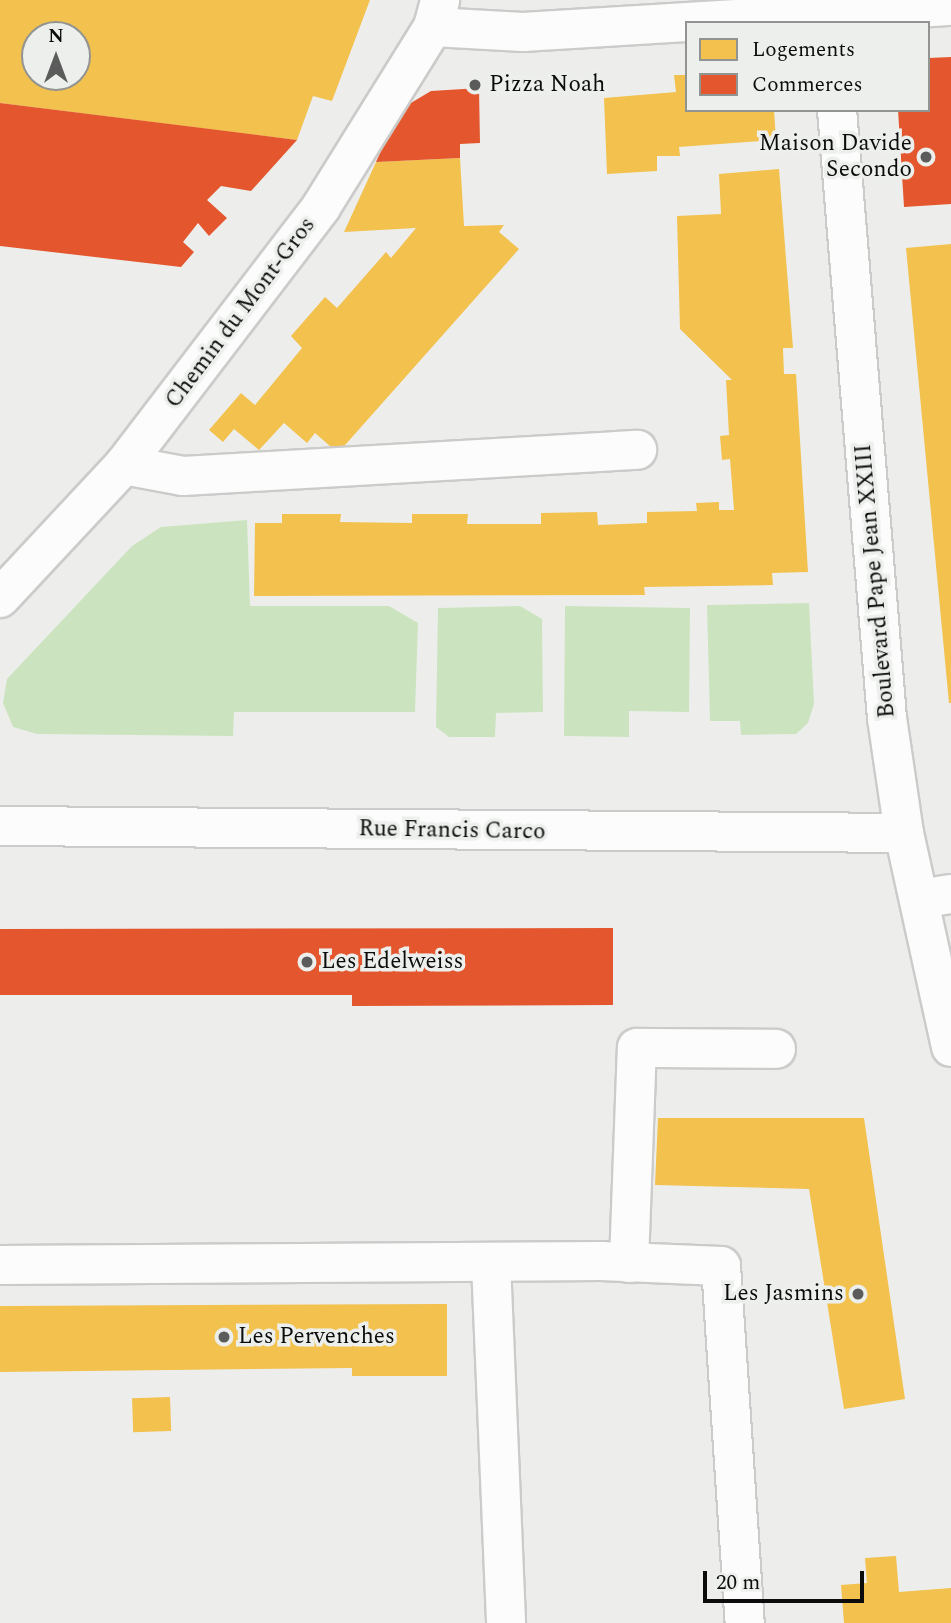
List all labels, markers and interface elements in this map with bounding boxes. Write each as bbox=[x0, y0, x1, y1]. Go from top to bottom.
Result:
north arrow bbox=[21, 21, 91, 91]
legend bbox=[685, 21, 930, 112]
text: N bbox=[48, 22, 64, 51]
text: Logements bbox=[752, 34, 855, 66]
text: Commerces bbox=[752, 69, 863, 101]
place label: Pizza Noah bbox=[489, 71, 605, 99]
marker: Pizza Noah bbox=[467, 77, 483, 93]
place label: Maison Davide Secondo bbox=[759, 130, 912, 184]
marker: Maison Davide Secondo bbox=[918, 149, 934, 165]
street label: Chemin du Mont-Gros bbox=[160, 212, 322, 414]
street label: Boulevard Pape Jean XXIII bbox=[850, 443, 902, 719]
street label: Rue Francis Carco bbox=[358, 816, 546, 846]
place label: Les Edelweiss bbox=[321, 948, 463, 976]
marker: Les Edelweiss bbox=[299, 954, 315, 970]
place label: Les Jasmins bbox=[723, 1280, 844, 1308]
marker: Les Jasmins bbox=[850, 1286, 866, 1302]
place label: Les Pervenches bbox=[238, 1323, 395, 1351]
marker: Les Pervenches bbox=[216, 1329, 232, 1345]
scale bar bbox=[706, 1556, 867, 1600]
text: 20 m bbox=[716, 1567, 760, 1599]

